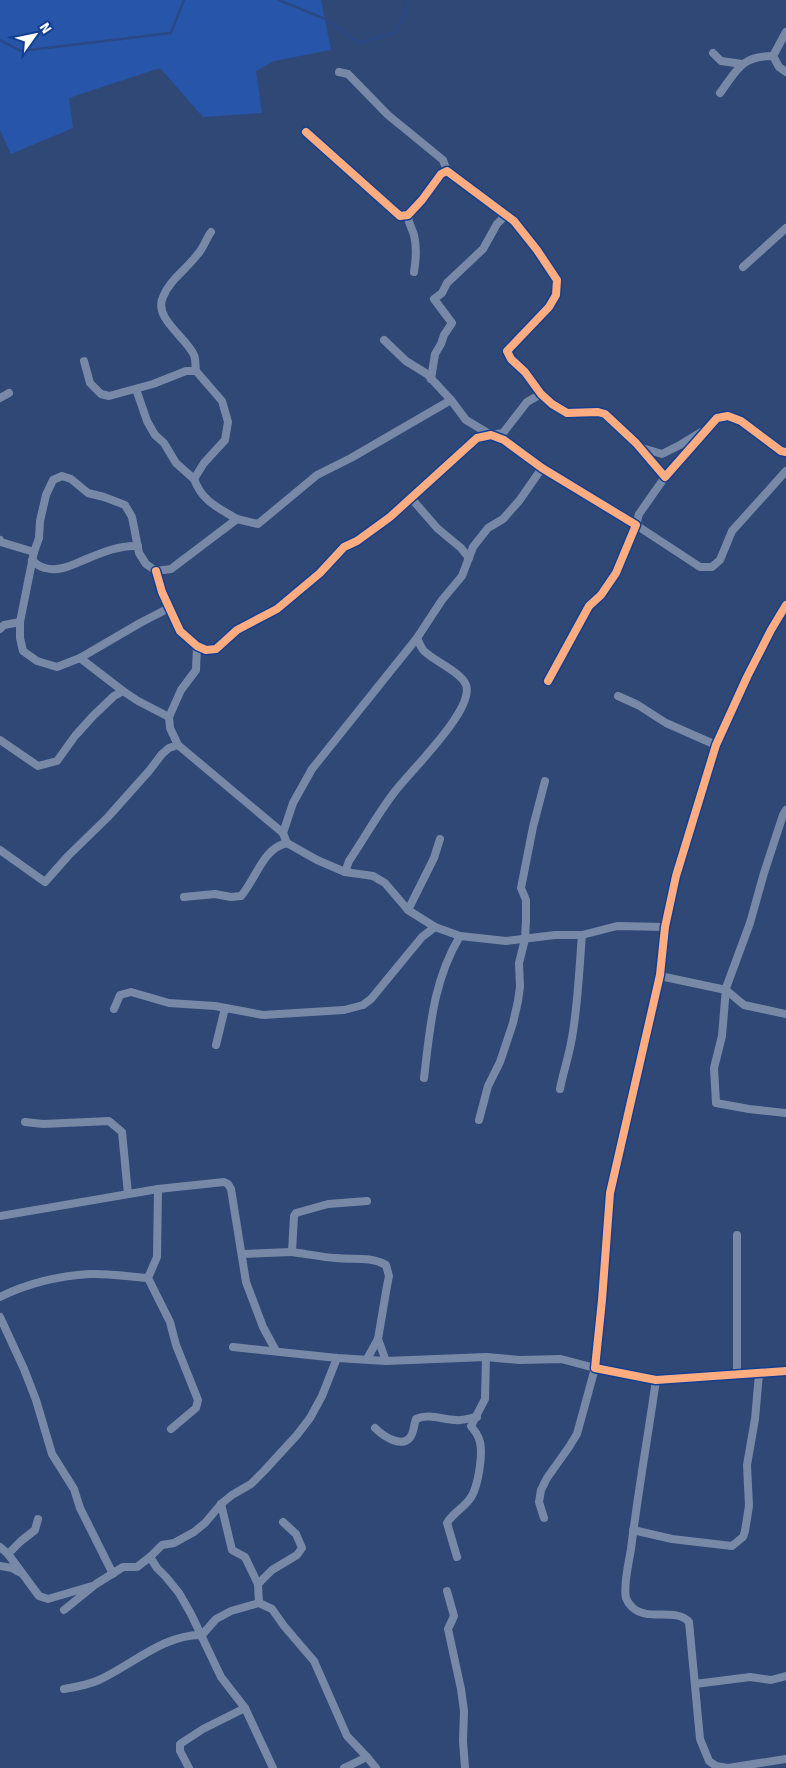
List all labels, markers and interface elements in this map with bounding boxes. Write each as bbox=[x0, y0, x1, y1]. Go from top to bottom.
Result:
north arrow bbox=[10, 10, 60, 60]
text: N bbox=[36, 19, 55, 37]

